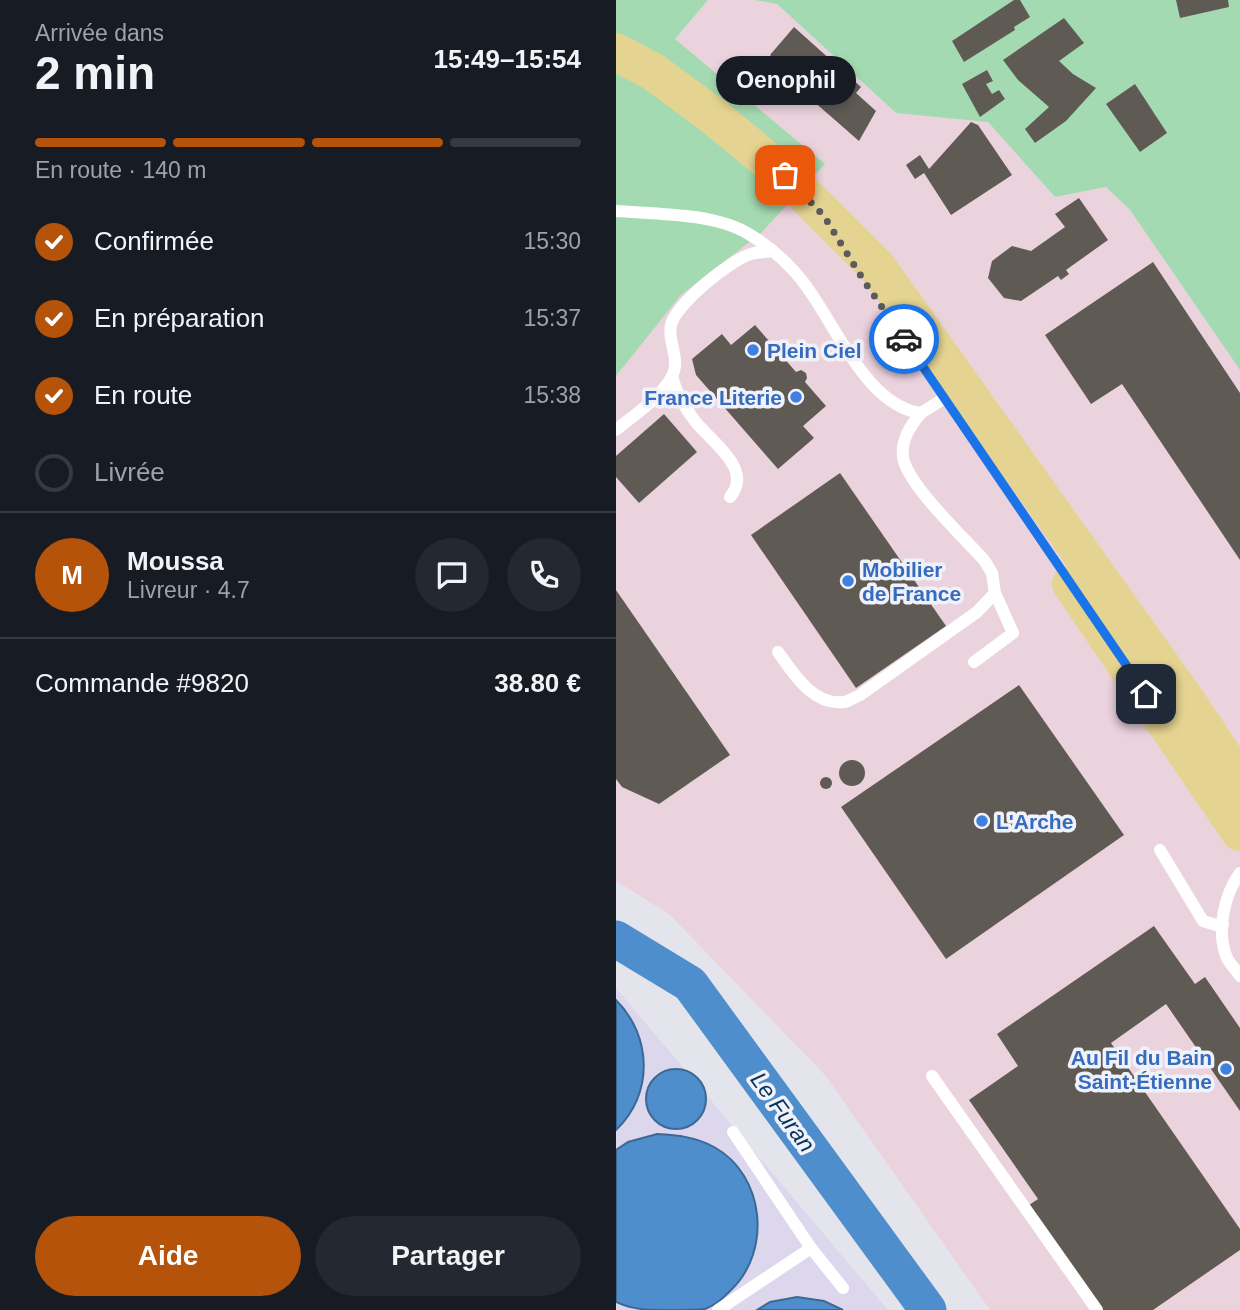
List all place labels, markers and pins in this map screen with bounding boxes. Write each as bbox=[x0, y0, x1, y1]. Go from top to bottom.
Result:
callout: Oenophil bbox=[715, 56, 855, 105]
pin bbox=[755, 145, 815, 205]
place label: Plein Ciel bbox=[767, 339, 862, 362]
marker: Plein Ciel bbox=[745, 342, 761, 358]
place label: France Literie bbox=[644, 386, 782, 409]
marker: France Literie bbox=[788, 389, 804, 405]
place label: Mobilier de France bbox=[862, 558, 961, 605]
marker: Mobilier de France bbox=[840, 573, 856, 589]
pin bbox=[1116, 664, 1176, 724]
place label: L'Arche bbox=[996, 810, 1073, 833]
marker: L'Arche bbox=[974, 813, 990, 829]
place label: Au Fil du Bain Saint-Étienne bbox=[1071, 1046, 1212, 1093]
marker: Au Fil du Bain Saint-Étienne bbox=[1218, 1061, 1234, 1077]

